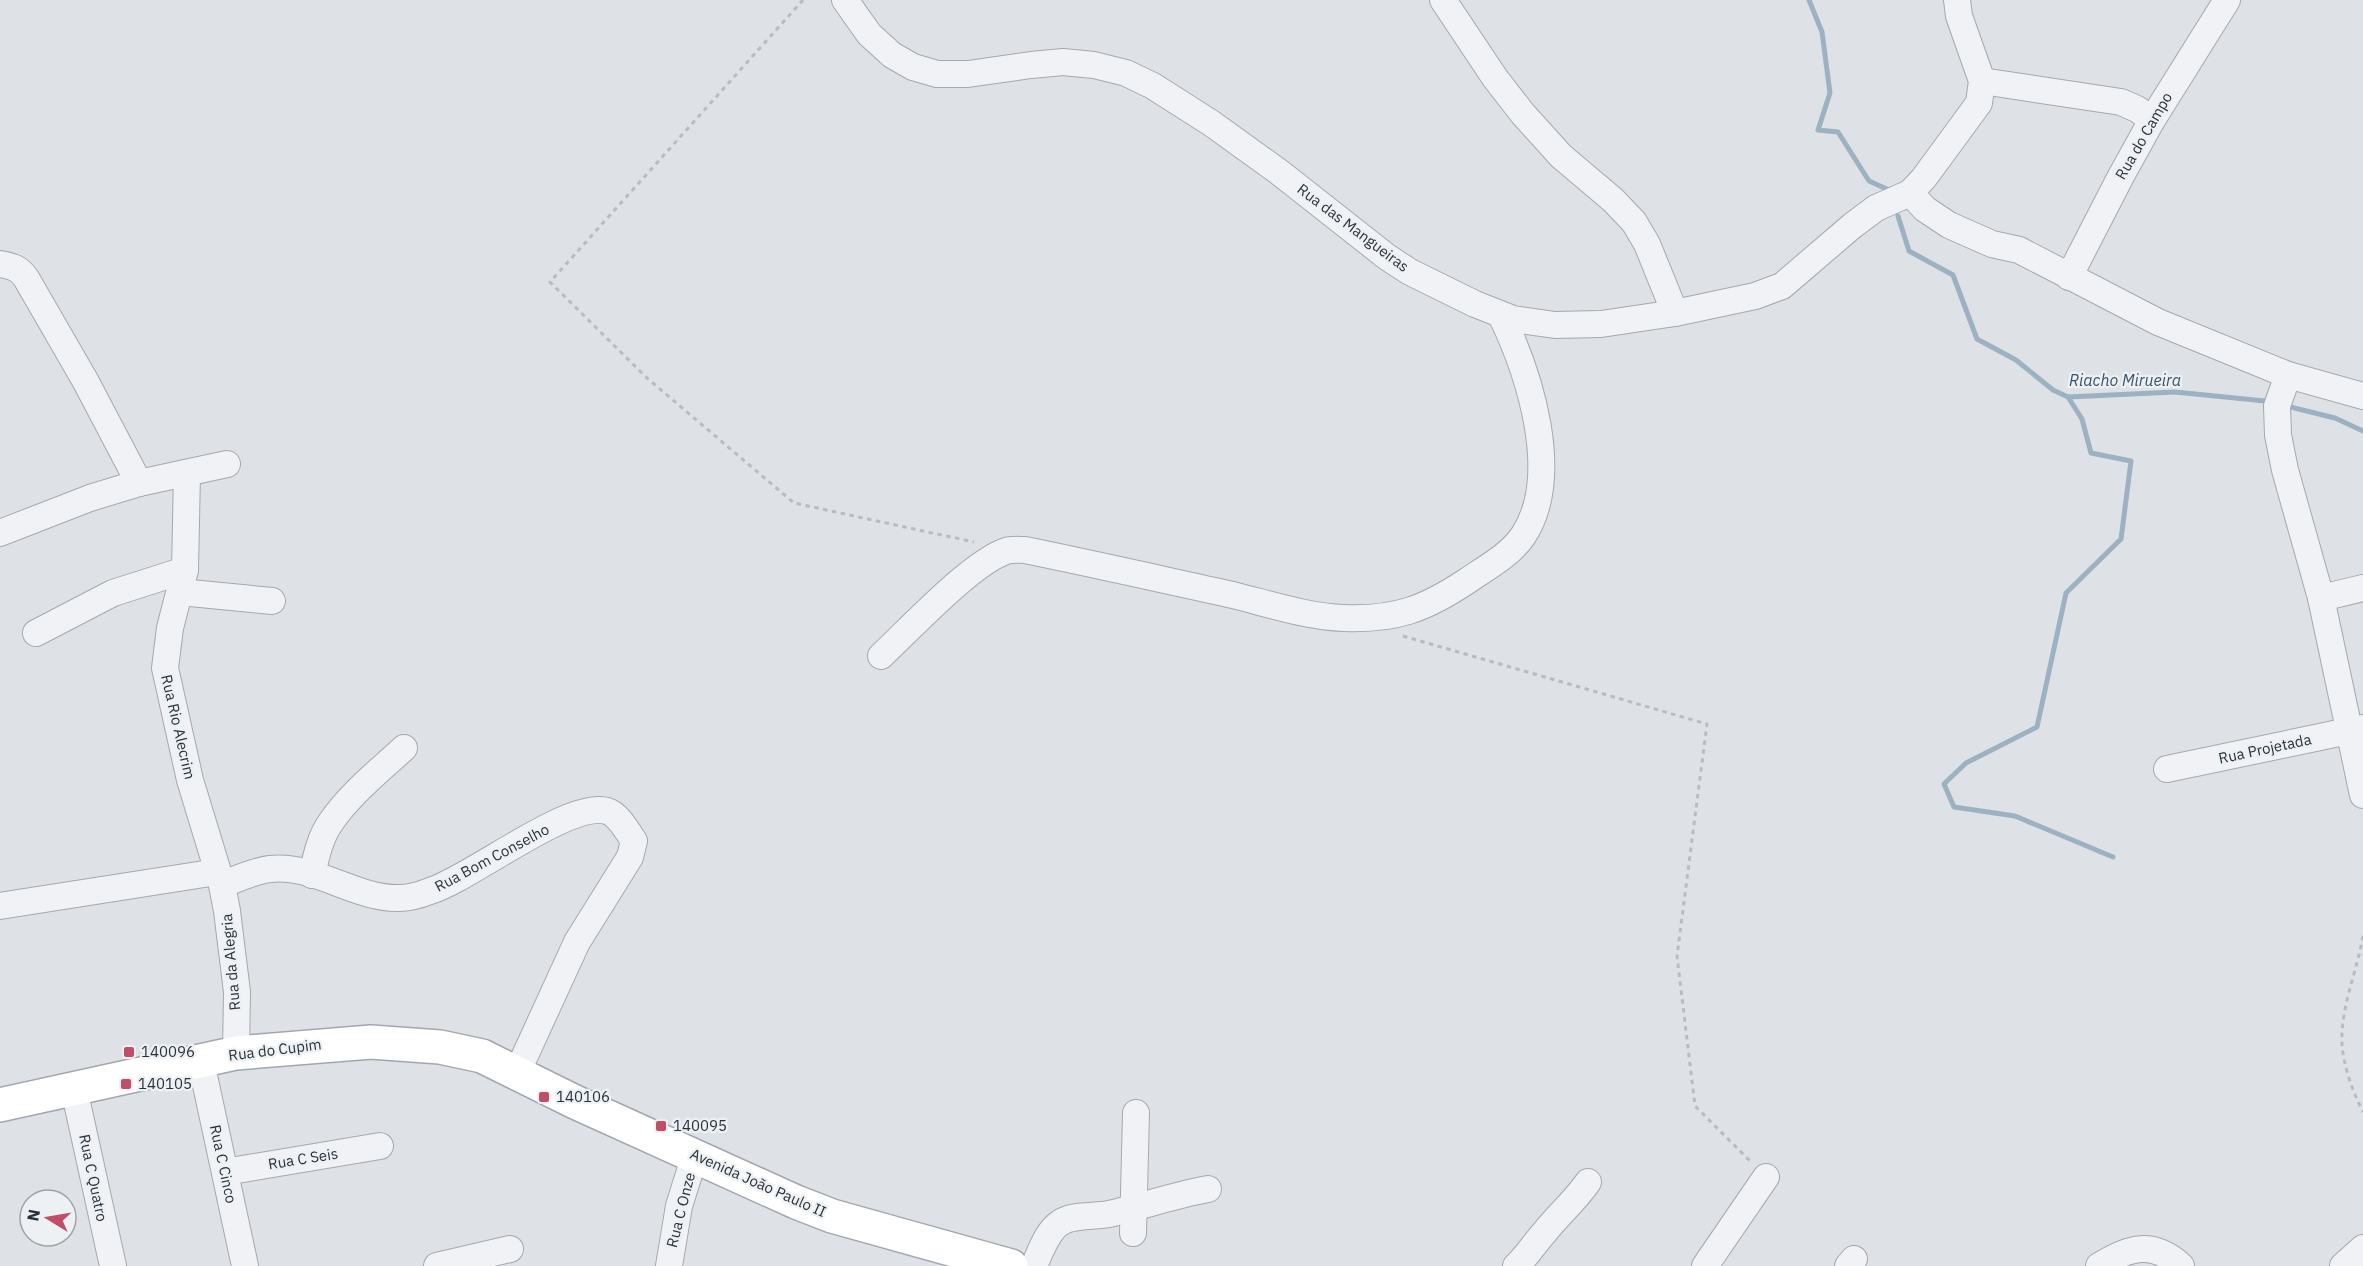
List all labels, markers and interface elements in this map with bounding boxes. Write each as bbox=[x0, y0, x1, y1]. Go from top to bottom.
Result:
street label: Rua do Campo bbox=[2111, 89, 2176, 183]
street label: Rua das Mangueiras bbox=[1294, 179, 1413, 276]
water label: Riacho Mirueira bbox=[2069, 370, 2181, 390]
street label: Rua Rio Alecrim bbox=[157, 673, 200, 781]
street label: Rua Projetada bbox=[2217, 729, 2313, 768]
street label: Rua Bom Conselho bbox=[431, 819, 552, 896]
street label: Rua da Alegria bbox=[217, 913, 244, 1011]
street label: Rua do Cupim bbox=[227, 1034, 323, 1065]
place label: 140096 bbox=[141, 1042, 195, 1061]
marker: 140096 bbox=[122, 1045, 136, 1059]
place label: 140105 bbox=[138, 1074, 192, 1093]
marker: 140105 bbox=[119, 1077, 133, 1091]
place label: 140106 bbox=[556, 1087, 610, 1106]
marker: 140106 bbox=[537, 1090, 551, 1104]
place label: 140095 bbox=[673, 1116, 727, 1135]
marker: 140095 bbox=[654, 1119, 668, 1133]
street label: Rua C Cinco bbox=[206, 1123, 241, 1205]
street label: Rua C Quatro bbox=[75, 1133, 112, 1223]
street label: Rua C Seis bbox=[267, 1144, 339, 1173]
street label: Avenida João Paulo II bbox=[687, 1144, 829, 1221]
street label: Rua C Onze bbox=[662, 1170, 699, 1249]
north arrow bbox=[18, 1188, 78, 1248]
text: N bbox=[22, 1208, 44, 1223]

